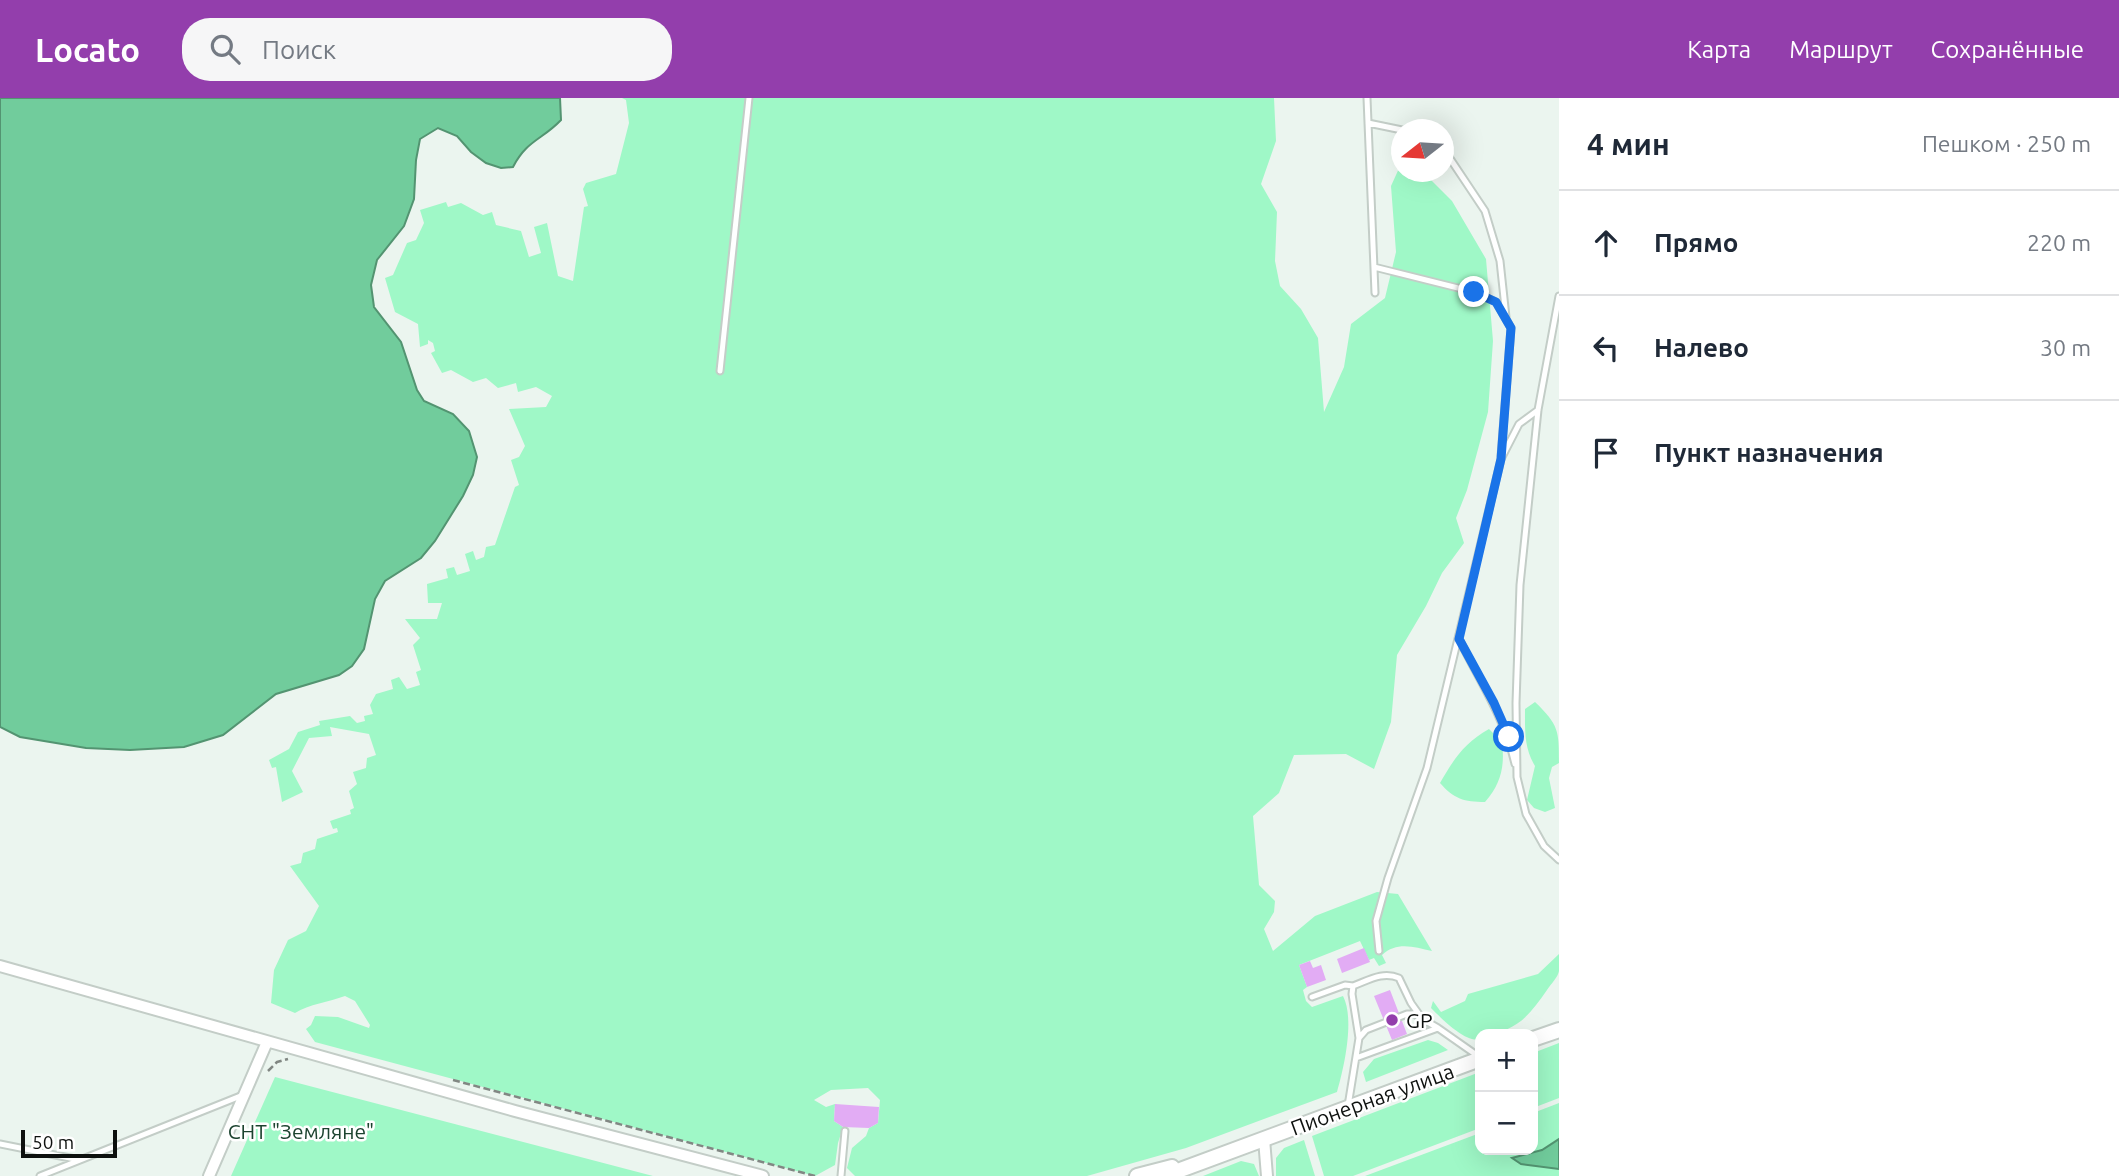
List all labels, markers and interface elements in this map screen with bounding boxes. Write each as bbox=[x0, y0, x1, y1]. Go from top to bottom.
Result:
search box bbox=[182, 18, 672, 81]
icon: search bbox=[206, 30, 244, 68]
text: Locato bbox=[35, 31, 140, 68]
text: Поиск bbox=[262, 35, 336, 64]
text: Карта bbox=[1687, 36, 1751, 63]
text: Маршрут bbox=[1789, 36, 1893, 63]
text: Сохранённые bbox=[1931, 36, 2084, 63]
north arrow bbox=[1391, 119, 1454, 182]
text: 4 мин bbox=[1587, 127, 1670, 161]
text: Пешком · 250 m bbox=[1922, 131, 2091, 156]
icon: ahead bbox=[1587, 224, 1625, 262]
text: Прямо bbox=[1654, 228, 1738, 257]
text: 220 m bbox=[2027, 230, 2091, 255]
route end bbox=[1458, 276, 1489, 307]
icon: left bbox=[1587, 329, 1625, 367]
text: Налево bbox=[1654, 333, 1749, 362]
text: 30 m bbox=[2040, 335, 2091, 360]
icon: arrive bbox=[1587, 434, 1625, 472]
text: Пункт назначения bbox=[1654, 438, 1884, 467]
route start bbox=[1493, 721, 1524, 752]
place label: GP bbox=[1406, 1008, 1432, 1032]
marker: GP bbox=[1384, 1012, 1400, 1028]
map controls bbox=[1475, 1029, 1538, 1155]
button: + bbox=[1475, 1029, 1538, 1092]
street label: Пионерная улица bbox=[1287, 1058, 1457, 1140]
button: − bbox=[1475, 1092, 1538, 1155]
park label: СНТ "Земляне" bbox=[228, 1119, 374, 1143]
scale bar bbox=[21, 1127, 117, 1159]
text: 50 m bbox=[32, 1131, 74, 1153]

